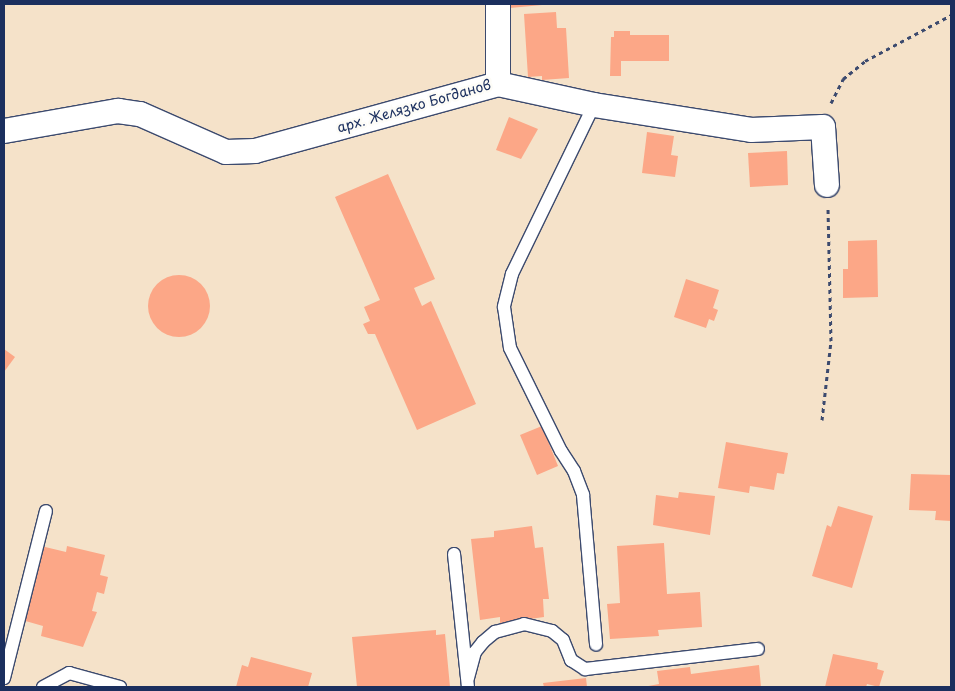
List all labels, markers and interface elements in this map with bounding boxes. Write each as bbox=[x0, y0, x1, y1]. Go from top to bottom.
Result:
street label: арх. Желязко Богданов bbox=[335, 76, 493, 136]

